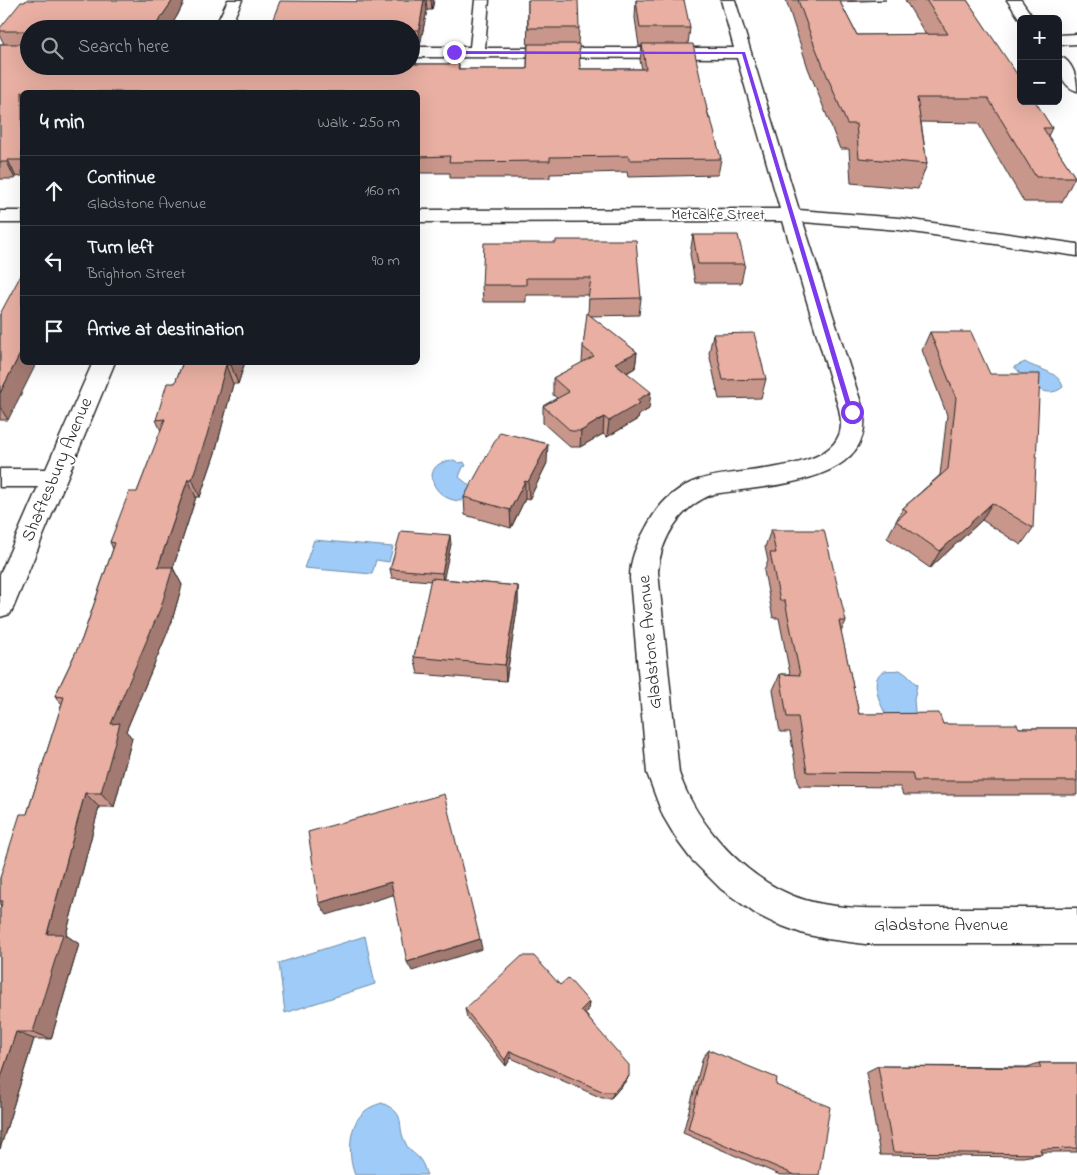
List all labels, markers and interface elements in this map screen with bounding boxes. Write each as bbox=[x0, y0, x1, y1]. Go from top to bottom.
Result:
map controls bbox=[1017, 15, 1062, 105]
button: + bbox=[1017, 15, 1062, 60]
search box bbox=[20, 20, 420, 75]
icon: search bbox=[38, 34, 66, 62]
text: Search here bbox=[78, 34, 169, 61]
route end bbox=[443, 41, 466, 64]
button: − bbox=[1017, 60, 1062, 105]
text: 4 min bbox=[40, 108, 84, 138]
text: Walk · 250 m bbox=[317, 111, 400, 135]
text: Continue bbox=[87, 165, 155, 192]
icon: ahead bbox=[40, 177, 68, 205]
text: 160 m bbox=[365, 179, 400, 203]
text: Gladstone Avenue bbox=[87, 192, 206, 216]
street label: Metcalfe Street bbox=[671, 204, 765, 226]
text: Turn left bbox=[87, 235, 154, 262]
icon: left bbox=[40, 247, 68, 275]
text: 90 m bbox=[372, 249, 400, 273]
text: Brighton Street bbox=[87, 262, 186, 286]
icon: arrive bbox=[40, 317, 68, 345]
text: Arrive at destination bbox=[87, 317, 244, 344]
street label: Shaftesbury Avenue bbox=[16, 393, 100, 546]
route start bbox=[841, 401, 864, 424]
street label: Gladstone Avenue bbox=[632, 573, 670, 710]
street label: Gladstone Avenue bbox=[874, 913, 1009, 939]

